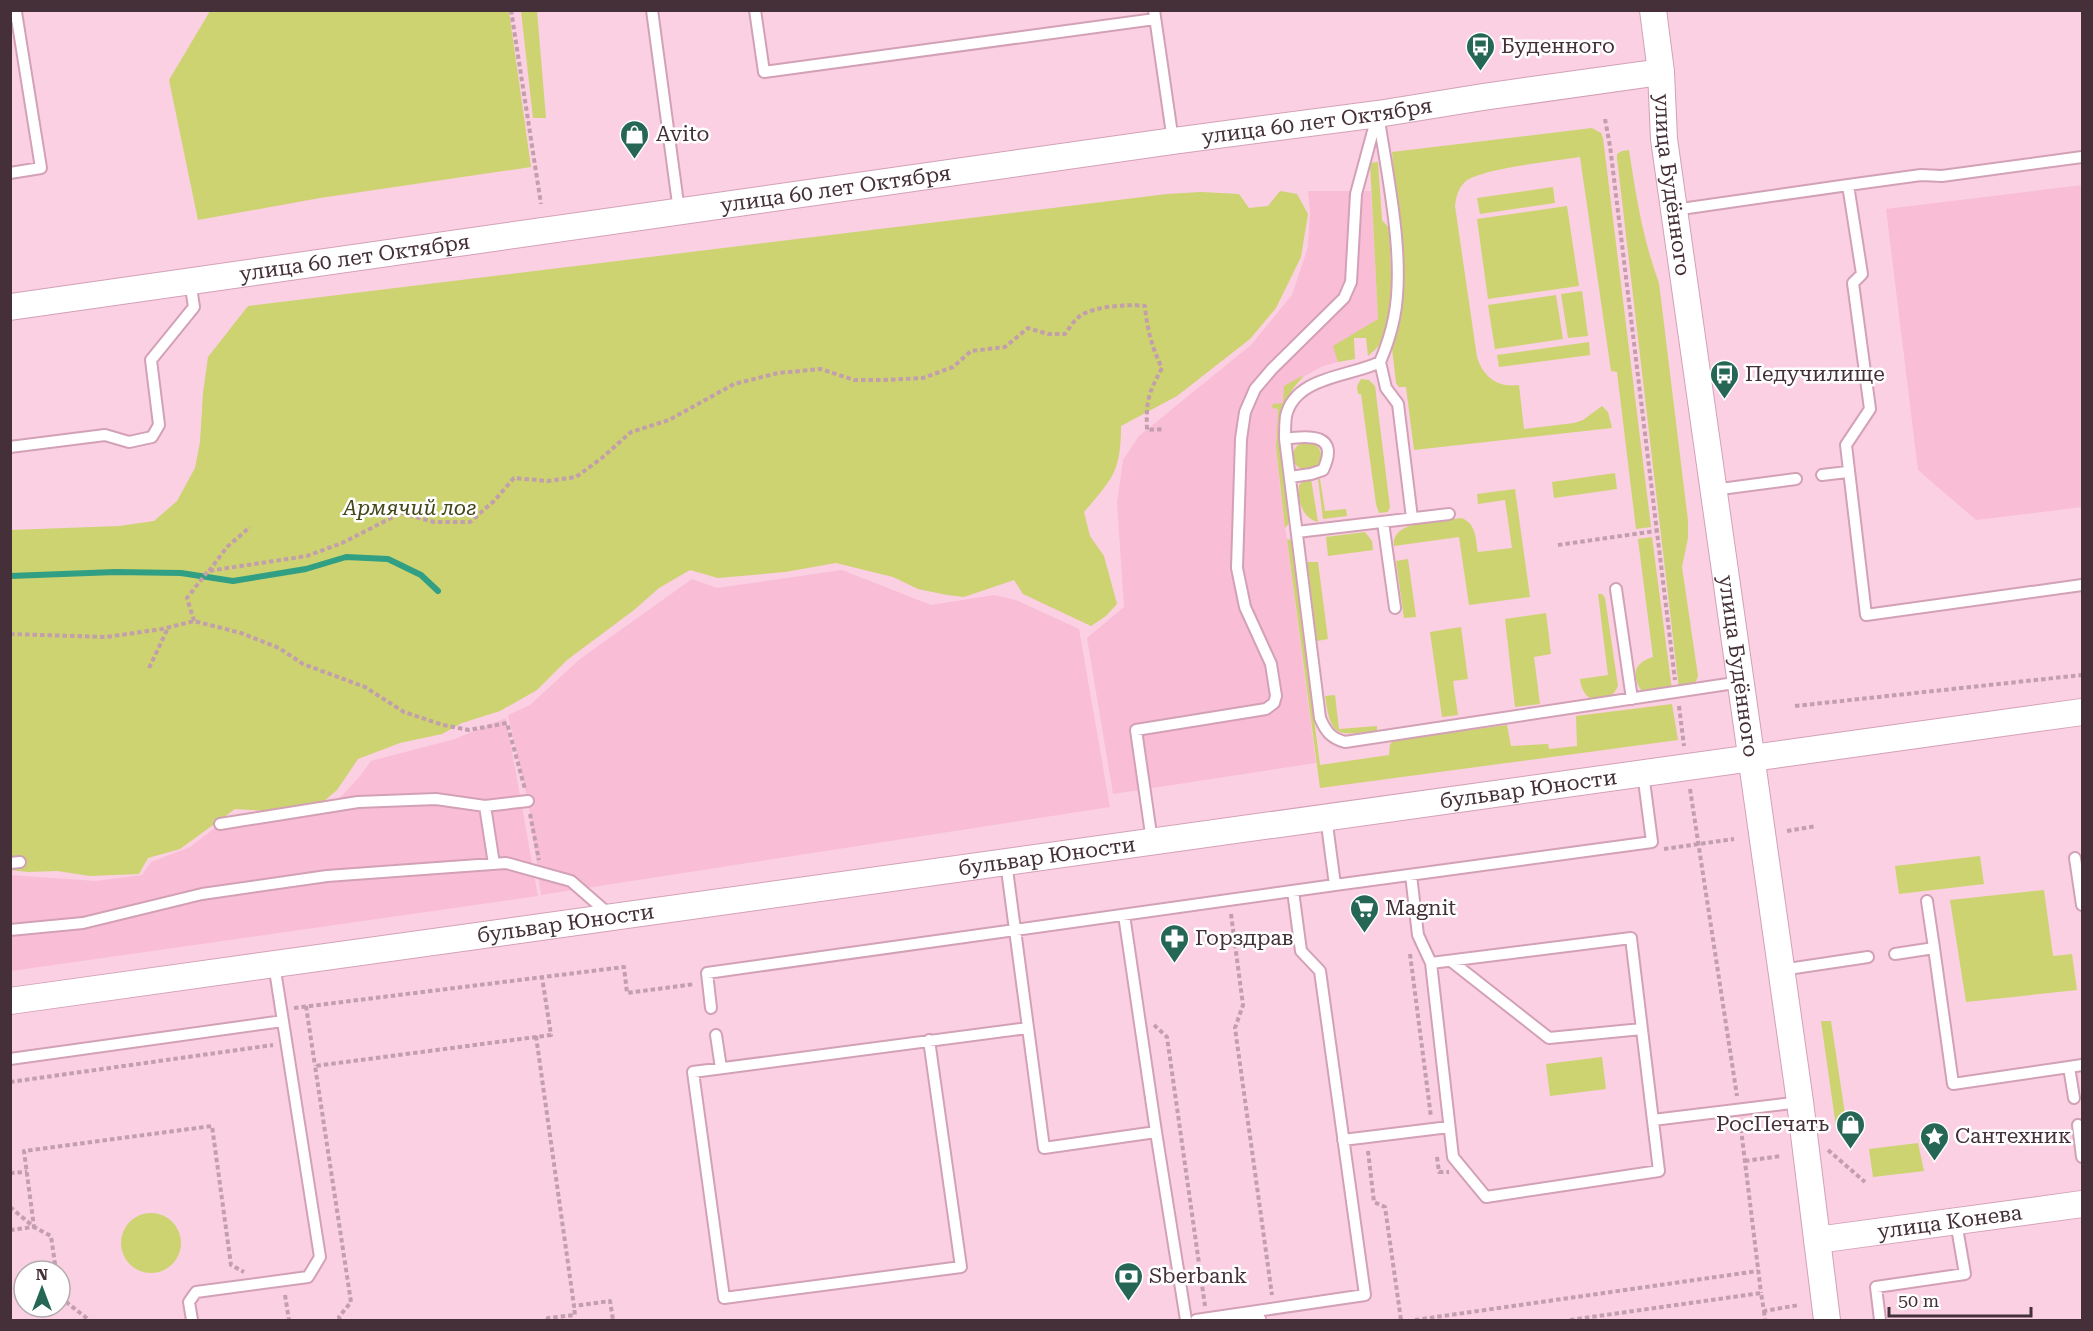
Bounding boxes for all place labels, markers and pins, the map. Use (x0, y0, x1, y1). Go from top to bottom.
bus stop icon: Буденного (1464, 30, 1496, 72)
place label: Буденного (1501, 34, 1615, 58)
shop icon: Avito (619, 118, 651, 160)
place label: Avito (656, 122, 709, 146)
bus stop icon: Педучилище (1708, 358, 1740, 400)
place label: Педучилище (1745, 362, 1885, 386)
supermarket icon: Magnit (1348, 892, 1380, 934)
place label: Magnit (1385, 896, 1456, 920)
pharmacy icon: Горздрав (1158, 922, 1190, 964)
place label: Горздрав (1195, 926, 1294, 950)
shop icon: РосПечать (1834, 1108, 1866, 1150)
place label: РосПечать (1716, 1112, 1829, 1136)
place icon: Сантехник (1918, 1120, 1950, 1162)
place label: Сантехник (1955, 1124, 2071, 1148)
bank icon: Sberbank (1112, 1260, 1144, 1302)
place label: Sberbank (1149, 1264, 1247, 1288)

